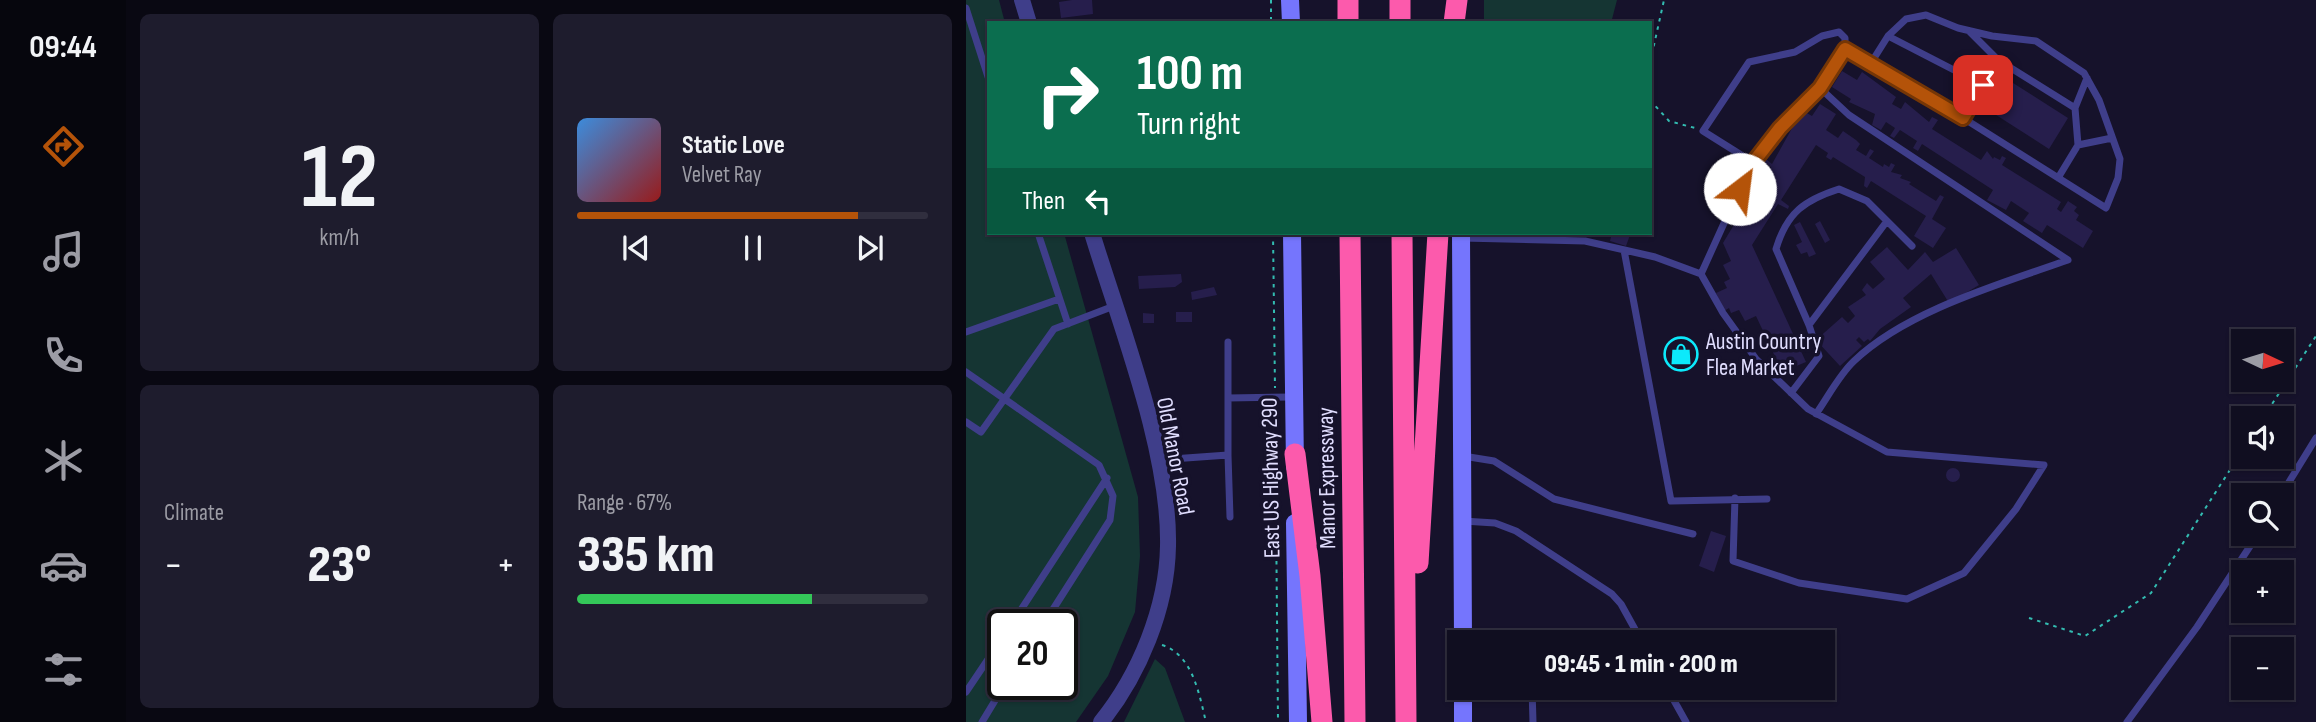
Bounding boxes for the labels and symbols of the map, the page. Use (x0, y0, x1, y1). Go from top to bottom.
pin (1953, 55, 2013, 115)
position arrow (1703, 152, 1777, 226)
place label: Austin Country Flea Market (1705, 328, 1821, 382)
north arrow (2231, 329, 2294, 392)
shop icon: Austin Country Flea Market (1662, 335, 1700, 373)
street label: Old Manor Road (1150, 395, 1200, 517)
street label: East US Highway 290 (1256, 397, 1286, 558)
street label: Manor Expressway (1312, 407, 1342, 549)
speed limit sign: 20 (987, 609, 1078, 700)

